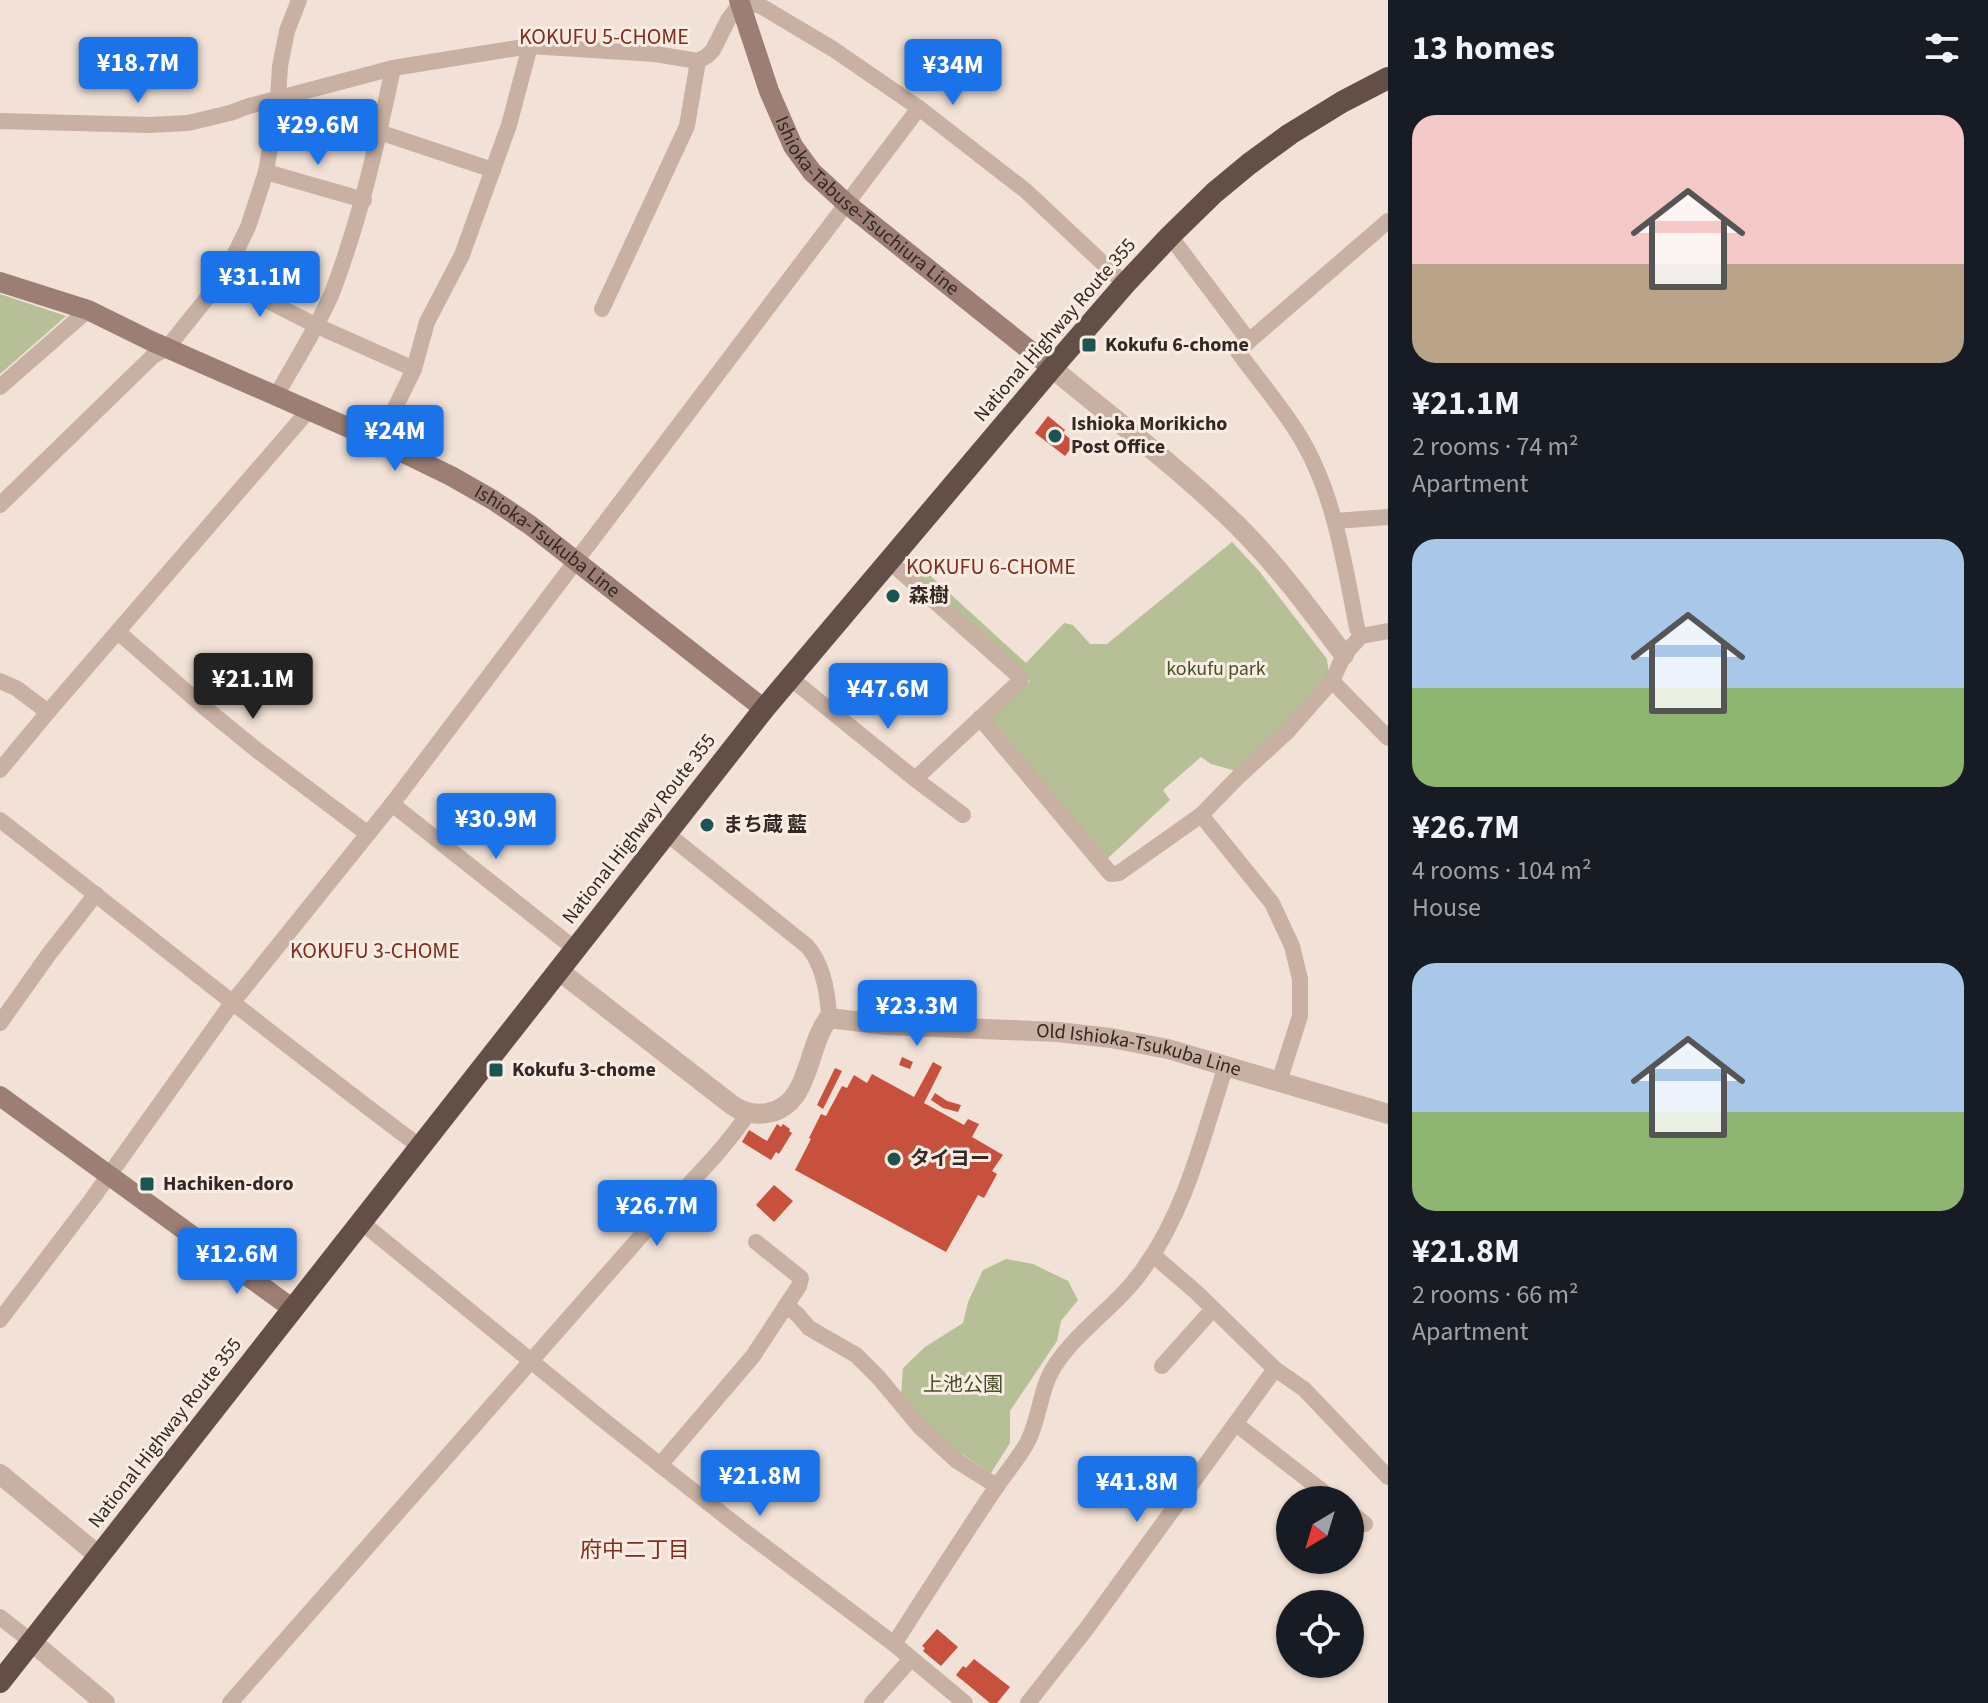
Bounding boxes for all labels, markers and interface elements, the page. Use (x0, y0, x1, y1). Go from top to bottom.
district label: KOKUFU 5-CHOME (519, 21, 689, 53)
text: 13 homes (1412, 24, 1555, 73)
icon: filters (1920, 26, 1964, 70)
pin: ¥18.7M (73, 37, 203, 105)
pin: ¥34M (906, 39, 1000, 107)
text: ¥18.7M (97, 44, 179, 81)
text: ¥34M (923, 46, 984, 83)
pin: ¥29.6M (253, 99, 383, 167)
text: ¥29.6M (277, 106, 359, 143)
street label: Ishioka-Tabuse-Tsuchiura Line (768, 112, 965, 303)
icon: home (1616, 167, 1760, 311)
street label: National Highway Route 355 (967, 232, 1143, 428)
pin: ¥31.1M (195, 251, 325, 319)
text: ¥31.1M (219, 258, 301, 295)
place label: Kokufu 6-chome (1105, 331, 1249, 359)
marker: Kokufu 6-chome (1080, 336, 1098, 354)
text: ¥21.1M (1412, 379, 1520, 428)
pin: ¥24M (348, 405, 442, 473)
place label: Ishioka Morikicho Post Office (1071, 410, 1227, 461)
text: ¥24M (365, 412, 426, 449)
marker: Ishioka Morikicho Post Office (1046, 427, 1064, 445)
text: 2 rooms · 74 m² (1412, 428, 1579, 465)
text: Apartment (1412, 465, 1529, 502)
street label: Ishioka-Tsukuba Line (469, 478, 626, 605)
district label: KOKUFU 6-CHOME (906, 551, 1076, 583)
place label: 森樹 (909, 582, 949, 610)
marker: 森樹 (884, 587, 902, 605)
icon: home (1616, 591, 1760, 735)
pin: ¥21.1M (188, 653, 318, 721)
park label: kokufu park (1166, 655, 1266, 683)
text: ¥21.1M (212, 660, 294, 697)
pin: ¥47.6M (823, 663, 953, 731)
text: ¥47.6M (847, 670, 929, 707)
street label: National Highway Route 355 (556, 728, 722, 930)
pin: ¥30.9M (431, 793, 561, 861)
text: ¥30.9M (455, 800, 537, 837)
text: ¥26.7M (1412, 803, 1520, 852)
place label: まち蔵 藍 (723, 811, 807, 839)
marker: まち蔵 藍 (698, 816, 716, 834)
text: 4 rooms · 104 m² (1412, 852, 1591, 889)
text: House (1412, 889, 1481, 926)
district label: KOKUFU 3-CHOME (290, 935, 460, 967)
pin: ¥23.3M (852, 980, 982, 1048)
text: ¥23.3M (876, 987, 958, 1024)
icon: home (1616, 1015, 1760, 1159)
street label: Old Ishioka-Tsukuba Line (1036, 1017, 1245, 1084)
place label: Kokufu 3-chome (512, 1056, 656, 1084)
marker: Kokufu 3-chome (487, 1061, 505, 1079)
place label: タイヨー (910, 1145, 990, 1173)
marker: タイヨー (885, 1150, 903, 1168)
place label: Hachiken-doro (163, 1170, 294, 1198)
marker: Hachiken-doro (138, 1175, 156, 1193)
pin: ¥26.7M (592, 1180, 722, 1248)
text: ¥26.7M (616, 1187, 698, 1224)
text: ¥21.8M (1412, 1227, 1520, 1276)
pin: ¥12.6M (172, 1228, 302, 1296)
text: ¥12.6M (196, 1235, 278, 1272)
text: 2 rooms · 66 m² (1412, 1276, 1579, 1313)
text: Apartment (1412, 1313, 1529, 1350)
street label: National Highway Route 355 (82, 1332, 248, 1534)
park label: 上池公園 (923, 1371, 1003, 1399)
pin: ¥21.8M (695, 1450, 825, 1518)
pin: ¥41.8M (1072, 1456, 1202, 1524)
text: ¥21.8M (719, 1457, 801, 1494)
text: ¥41.8M (1096, 1463, 1178, 1500)
north arrow (1276, 1486, 1364, 1574)
map controls (1276, 1486, 1364, 1678)
district label: 府中二丁目 (580, 1534, 690, 1566)
button: locate (1276, 1590, 1364, 1678)

